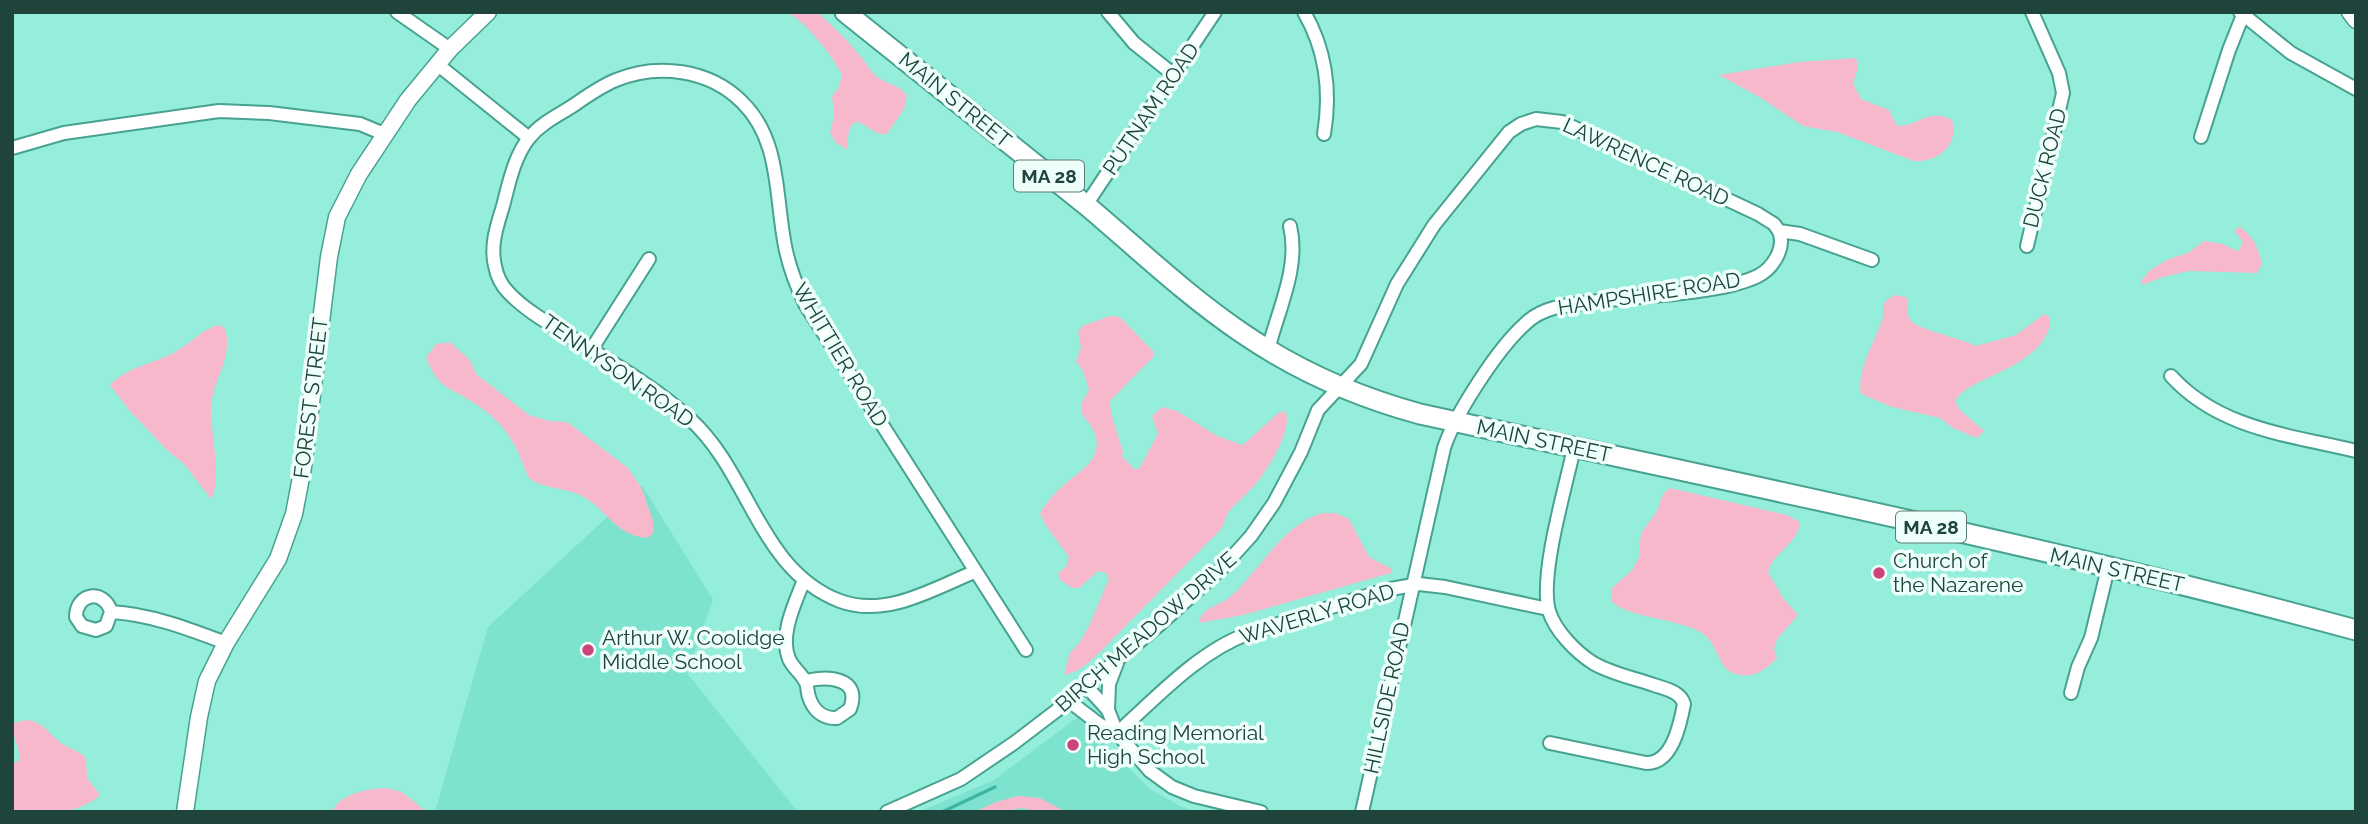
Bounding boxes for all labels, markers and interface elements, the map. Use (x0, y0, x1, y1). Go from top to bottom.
street label: PUTNAM ROAD (1097, 38, 1204, 180)
street label: MAIN STREET (894, 47, 1017, 153)
street label: DUCK ROAD (2018, 106, 2071, 230)
street label: LAWRENCE ROAD (1559, 112, 1733, 211)
road number: MA 28 (1014, 160, 1084, 192)
street label: HAMPSHIRE ROAD (1556, 267, 1742, 320)
street label: WHITTIER ROAD (788, 278, 893, 431)
street label: TENNYSON ROAD (538, 309, 699, 432)
street label: FOREST STREET (288, 316, 333, 480)
street label: MAIN STREET (1474, 414, 1614, 467)
road number: MA 28 (1896, 512, 1966, 542)
street label: MAIN STREET (2048, 542, 2187, 597)
street label: BIRCH MEADOW DRIVE (1050, 546, 1241, 717)
place label: Church of the Nazarene (1893, 548, 2023, 597)
marker: Church of the Nazarene (1871, 565, 1887, 581)
street label: WAVERLY ROAD (1236, 578, 1397, 649)
street label: HILLSIDE ROAD (1358, 620, 1415, 776)
place label: Arthur W. Coolidge Middle School (602, 625, 785, 674)
marker: Arthur W. Coolidge Middle School (580, 642, 596, 658)
place label: Reading Memorial High School (1087, 720, 1264, 769)
marker: Reading Memorial High School (1065, 737, 1081, 753)

